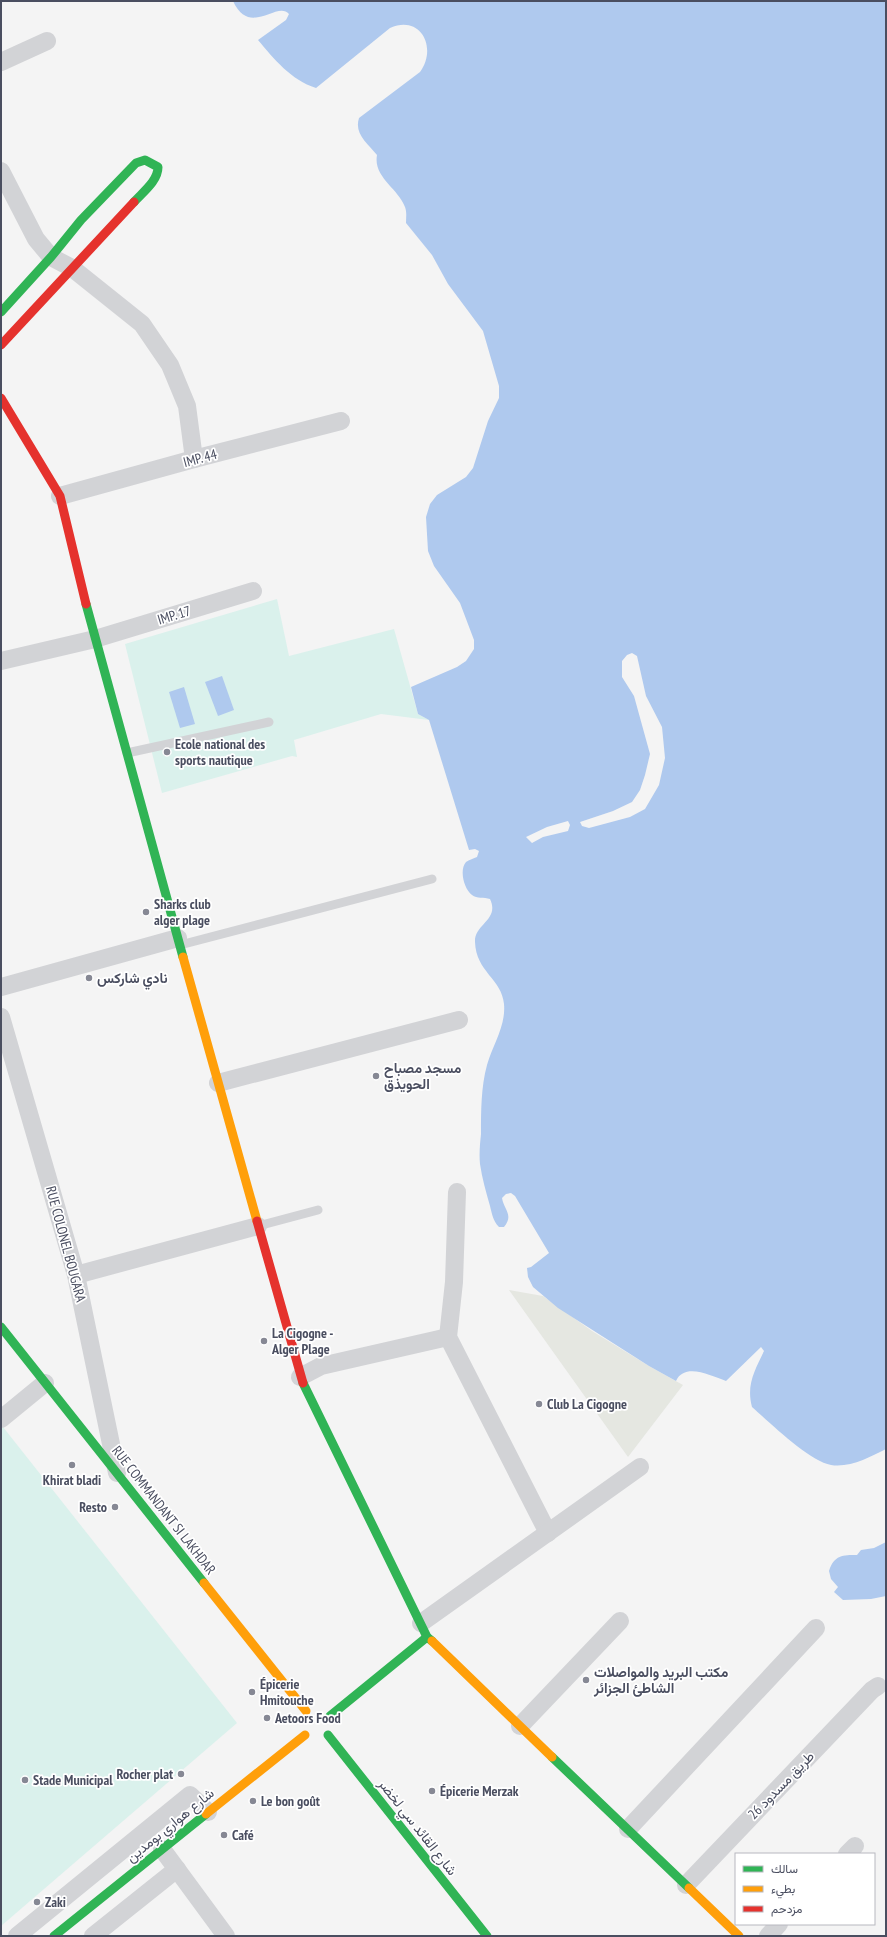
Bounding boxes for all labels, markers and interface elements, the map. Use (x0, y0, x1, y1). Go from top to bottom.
street label: IMP. 44 (181, 445, 219, 471)
street label: IMP. 17 (155, 601, 193, 629)
place label: Ecole national des sports nautique (175, 735, 265, 769)
marker: Ecole national des sports nautique (162, 747, 172, 757)
place label: Sharks club alger plage (154, 895, 211, 929)
marker: Sharks club alger plage (141, 907, 151, 917)
place label: نادي شاركس (97, 969, 168, 990)
marker: نادي شاركس (84, 973, 94, 983)
place label: مسجد مصباح الحويذق (384, 1059, 462, 1093)
marker: مسجد مصباح الحويذق (371, 1071, 381, 1081)
street label: RUE COLONEL BOUGARA (42, 1184, 90, 1304)
place label: La Cigogne - Alger Plage (271, 1324, 333, 1358)
marker: La Cigogne - Alger Plage (259, 1336, 269, 1346)
place label: Club La Cigogne (547, 1395, 627, 1413)
marker: Club La Cigogne (534, 1399, 544, 1409)
street label: RUE COMMANDANT SI LAKHDAR (108, 1442, 220, 1578)
marker: Khirat bladi (67, 1460, 77, 1470)
place label: Khirat bladi (43, 1471, 101, 1489)
place label: Resto (79, 1498, 107, 1516)
marker: Resto (110, 1502, 120, 1512)
place label: مكتب البريد والمواصلات الشاطئ الجزائر (593, 1663, 729, 1697)
place label: Épicerie Hmitouche (260, 1675, 314, 1709)
marker: مكتب البريد والمواصلات الشاطئ الجزائر (581, 1675, 591, 1685)
marker: Épicerie Hmitouche (247, 1687, 257, 1697)
place label: Aetoors Food (274, 1709, 341, 1727)
marker: Aetoors Food (262, 1713, 272, 1723)
street label: طريق مسدود 26 (744, 1747, 818, 1823)
place label: Rocher plat (117, 1765, 173, 1783)
marker: Rocher plat (176, 1769, 186, 1779)
place label: Stade Municipal (33, 1771, 113, 1789)
street label: شارع القائد سي لخضر (372, 1774, 461, 1881)
marker: Stade Municipal (20, 1775, 30, 1785)
place label: Épicerie Merzak (440, 1782, 519, 1800)
street label: شارع هواري بومدين (122, 1784, 220, 1868)
marker: Épicerie Merzak (427, 1786, 437, 1796)
place label: Le bon goût (261, 1792, 320, 1810)
marker: Le bon goût (248, 1796, 258, 1806)
place label: Café (232, 1826, 254, 1844)
marker: Café (219, 1830, 229, 1840)
legend (735, 1853, 875, 1925)
text: سالك (771, 1861, 798, 1876)
text: بطيء (771, 1881, 795, 1899)
place label: Zaki (45, 1893, 66, 1911)
marker: Zaki (32, 1897, 42, 1907)
text: مزدحم (771, 1901, 802, 1917)

